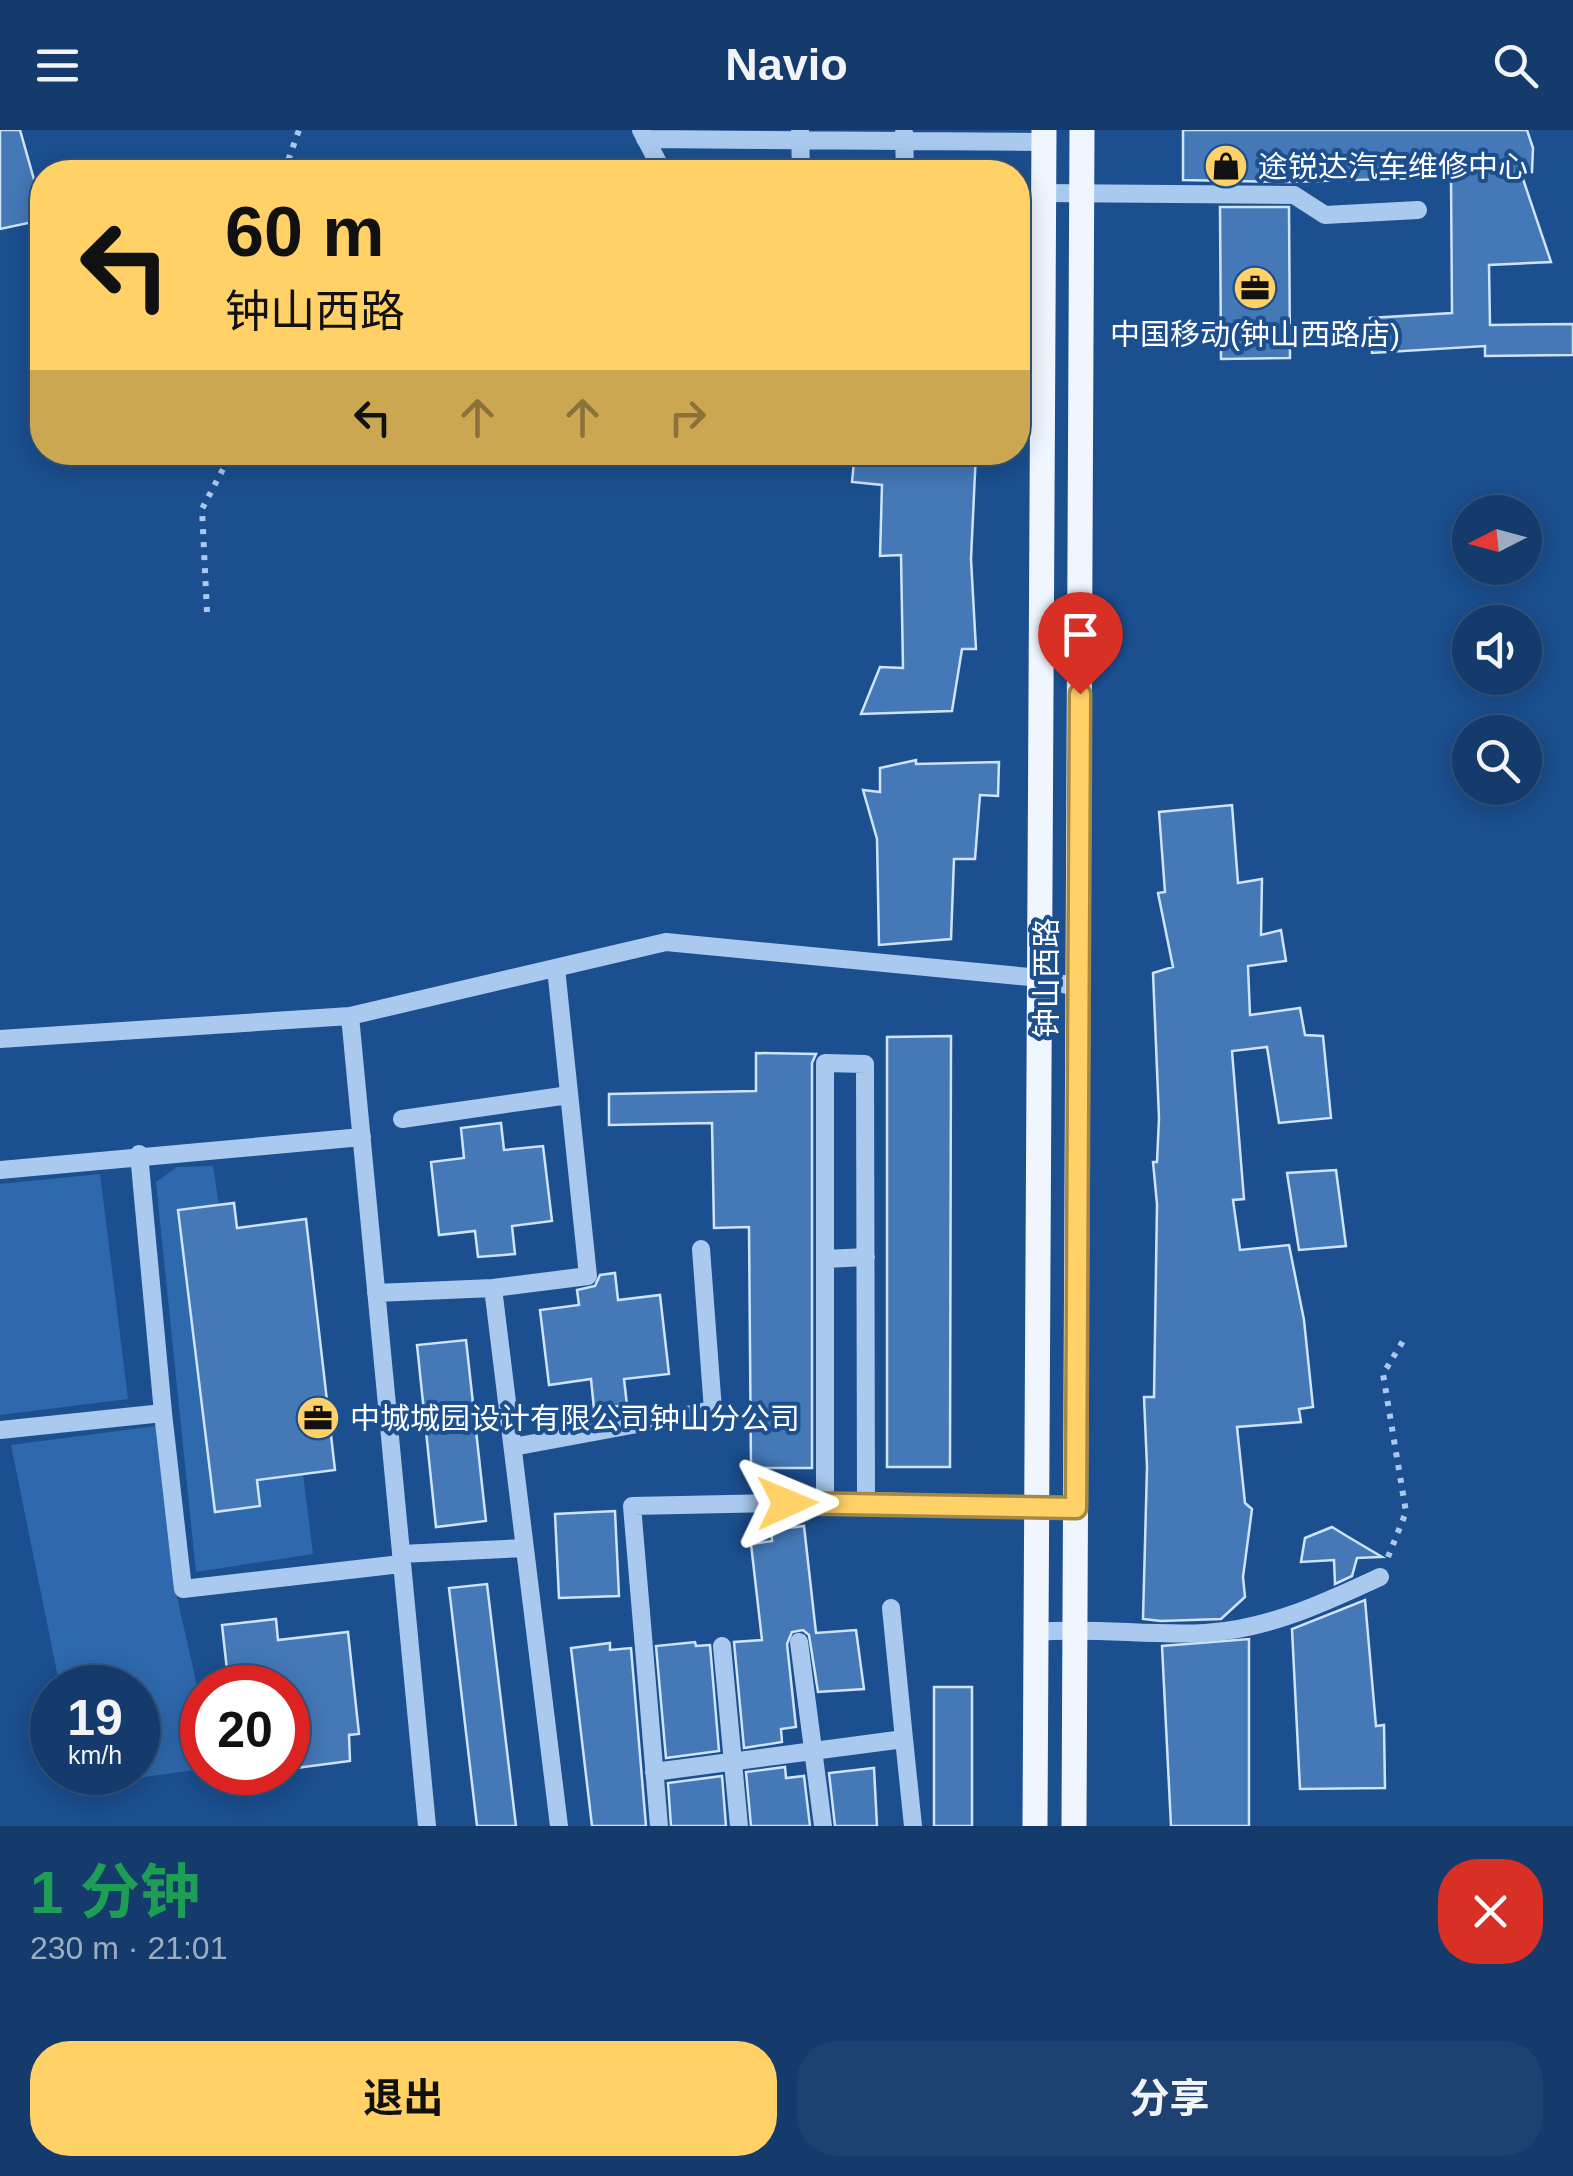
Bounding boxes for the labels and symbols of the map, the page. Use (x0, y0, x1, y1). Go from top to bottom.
shop icon: 途锐达汽车维修中心 (1203, 143, 1249, 189)
place label: 途锐达汽车维修中心 (1258, 150, 1528, 183)
office icon: 中国移动(钟山西路店) (1232, 265, 1278, 311)
place label: 中国移动(钟山西路店) (1110, 318, 1400, 351)
north arrow (1452, 495, 1542, 585)
pin (1038, 592, 1123, 695)
street label: 钟山西路 (1030, 918, 1063, 1038)
office icon: 中城城园设计有限公司钟山分公司 (295, 1395, 341, 1441)
place label: 中城城园设计有限公司钟山分公司 (350, 1402, 800, 1435)
position arrow (735, 1451, 839, 1555)
speed limit sign: 20 (180, 1665, 310, 1795)

